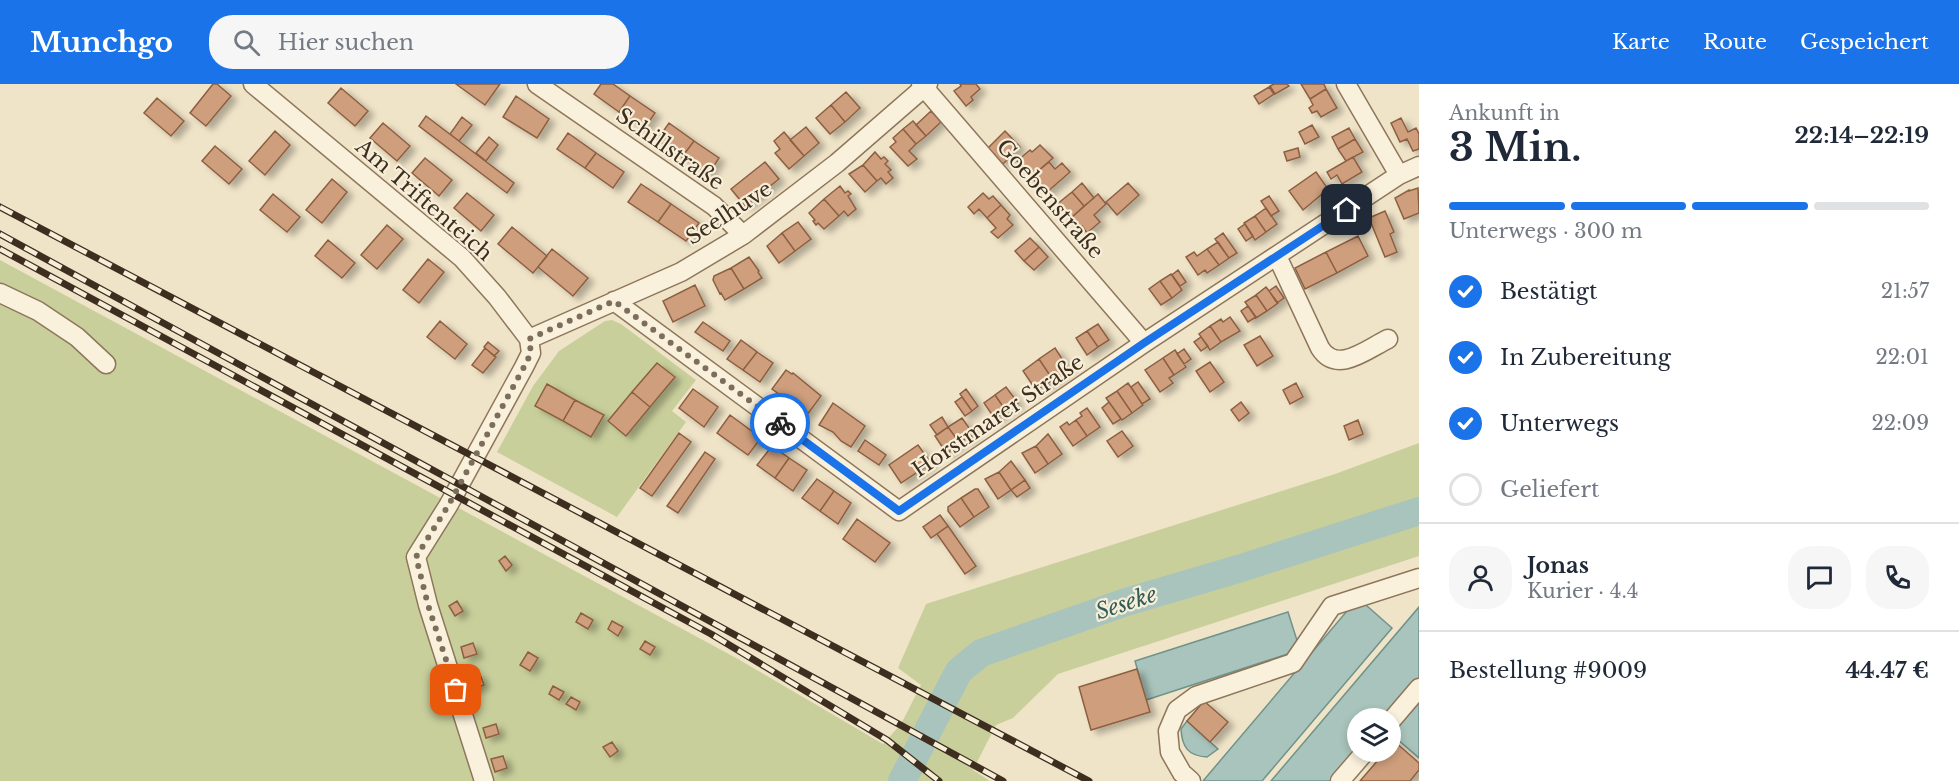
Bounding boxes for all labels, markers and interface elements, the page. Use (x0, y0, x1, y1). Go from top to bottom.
search box (209, 15, 629, 69)
text: Munchgo (30, 25, 173, 60)
icon: search (230, 26, 263, 59)
text: Hier suchen (278, 29, 414, 56)
text: Karte (1612, 29, 1670, 55)
text: Route (1703, 29, 1767, 55)
text: Gespeichert (1800, 29, 1929, 55)
text: Ankunft in (1449, 101, 1560, 125)
street label: Schillstraße (611, 102, 729, 196)
text: 22:14–22:19 (1795, 122, 1929, 149)
text: 3 Min. (1449, 123, 1581, 172)
street label: Am Triftenteich (350, 133, 498, 266)
street label: Goebenstraße (991, 134, 1109, 264)
street label: Seelhuve (681, 176, 777, 250)
pin (1321, 184, 1372, 235)
icon: home (1330, 193, 1363, 226)
text: Unterwegs · 300 m (1449, 219, 1642, 243)
icon: check (1449, 275, 1482, 308)
text: Bestätigt (1500, 278, 1597, 305)
text: 21:57 (1881, 279, 1929, 303)
icon: check (1449, 341, 1482, 374)
text: In Zubereitung (1500, 344, 1671, 371)
text: 22:01 (1875, 345, 1929, 369)
street label: Horstmarer Straße (907, 349, 1089, 483)
courier (750, 393, 810, 453)
icon: bike (764, 407, 797, 440)
icon: check (1449, 407, 1482, 440)
text: Unterwegs (1500, 410, 1619, 437)
text: 22:09 (1872, 411, 1929, 435)
text: Geliefert (1500, 476, 1599, 503)
button: person (1449, 546, 1512, 609)
button: chat (1788, 546, 1851, 609)
button: phone (1866, 546, 1929, 609)
text: Jonas (1527, 552, 1589, 579)
text: Kurier · 4.4 (1527, 579, 1638, 603)
water label: Seseke (1092, 580, 1160, 626)
text: Bestellung #9009 (1449, 657, 1647, 684)
text: 44.47 € (1845, 657, 1929, 684)
pin (430, 664, 481, 715)
icon: bag (439, 673, 472, 706)
map controls (1347, 708, 1401, 762)
button: layers (1347, 708, 1401, 762)

